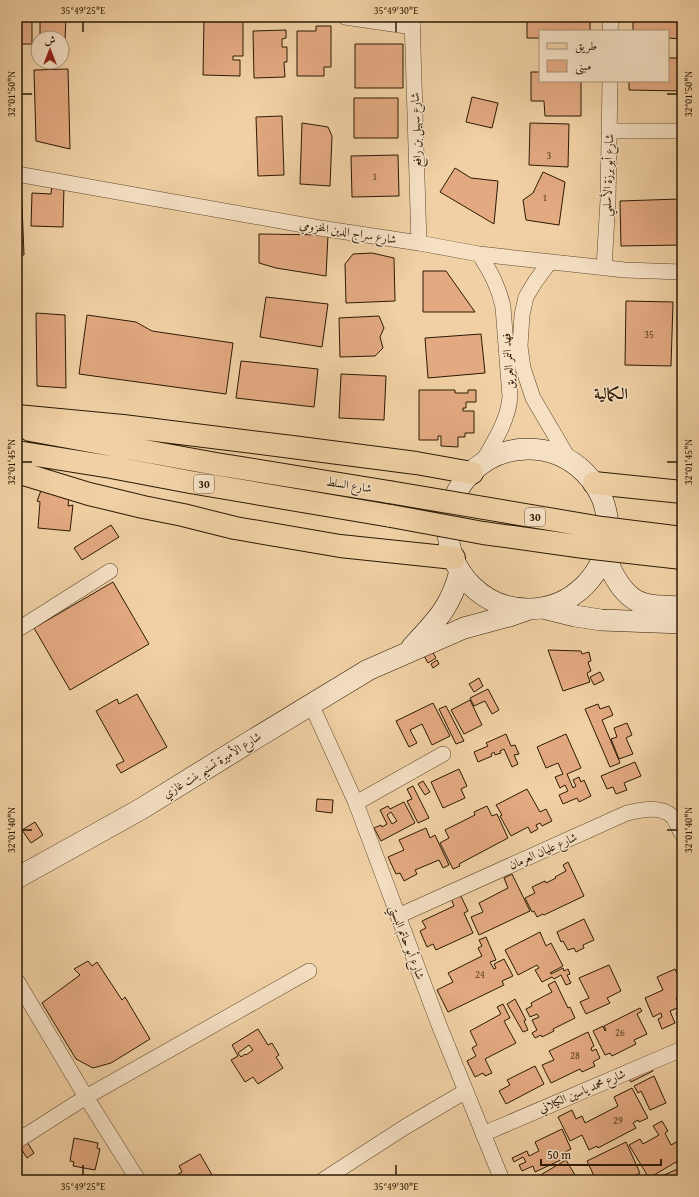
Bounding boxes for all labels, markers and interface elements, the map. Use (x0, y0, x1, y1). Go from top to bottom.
text: 35°49'25"E (61, 3, 105, 18)
text: 35°49'30"E (374, 3, 418, 18)
north arrow (30, 30, 70, 70)
legend (539, 30, 669, 82)
text: ش (45, 32, 56, 48)
text: طريق (575, 37, 597, 54)
text: مبنى (575, 57, 591, 75)
text: 32°01'50"N (4, 71, 19, 117)
text: 32°01'50"N (681, 71, 696, 117)
street label: شارع سهيل بن رافع (406, 92, 428, 168)
street label: شارع أبو برزة الأسلمي (598, 133, 621, 217)
house number: 3 (547, 148, 552, 163)
house number: 1 (373, 169, 378, 184)
house number: 1 (543, 190, 548, 205)
street label: شارع سراج الدين المخزومي (298, 215, 398, 251)
house number: 35 (644, 327, 654, 342)
street label: فهد النمر العريق (497, 332, 518, 390)
district label: الكمالية (594, 381, 628, 405)
text: 32°01'45"N (4, 439, 19, 485)
text: 32°01'45"N (681, 439, 696, 485)
street label: شارع السلط (324, 472, 373, 500)
road number: 30 (194, 475, 214, 493)
road number: 30 (525, 508, 545, 526)
street label: شارع الأميرة تسنيم بنت غازي (159, 727, 267, 805)
text: 32°01'40"N (4, 807, 19, 853)
text: 32°01'40"N (681, 807, 696, 853)
street label: شارع عليان العرمان (506, 828, 581, 876)
street label: شارع أبو حاتم البستي (382, 902, 430, 983)
house number: 24 (475, 967, 485, 982)
house number: 26 (615, 1025, 625, 1040)
house number: 28 (570, 1048, 580, 1063)
street label: شارع محمد ياسين الكيلاني (536, 1064, 629, 1119)
house number: 29 (613, 1113, 623, 1128)
scale bar (541, 1141, 661, 1167)
text: 50 m (547, 1146, 571, 1163)
text: 35°49'25"E (61, 1179, 105, 1194)
text: 35°49'30"E (374, 1179, 418, 1194)

